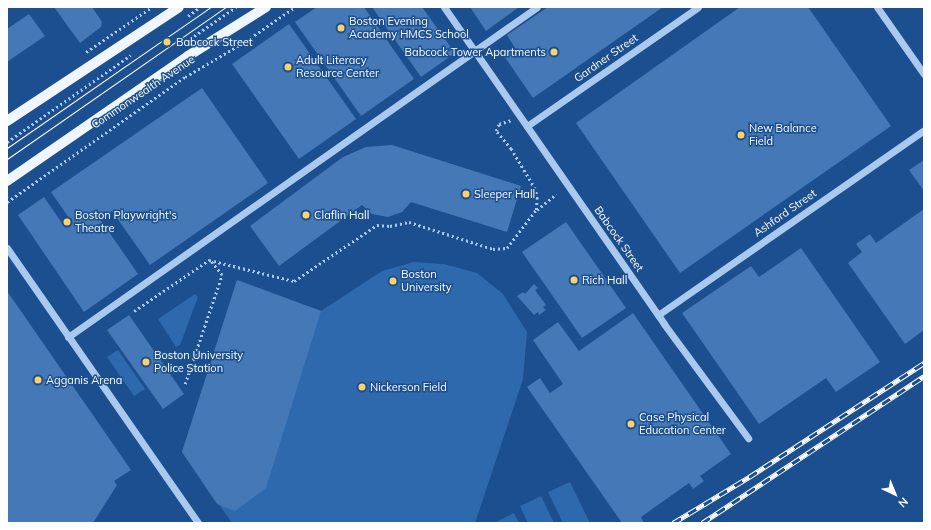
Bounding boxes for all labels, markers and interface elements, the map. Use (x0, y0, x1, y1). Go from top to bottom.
place label: Boston Evening Academy HMCS School (349, 15, 469, 41)
marker: Boston Evening Academy HMCS School (336, 23, 346, 33)
street label: Gardner Street (572, 31, 640, 85)
place label: Babcock Street (176, 35, 253, 49)
marker: Babcock Street (161, 36, 173, 48)
place label: Babcock Tower Apartments (405, 45, 546, 59)
marker: Babcock Tower Apartments (549, 47, 559, 57)
street label: Commonwealth Avenue (89, 53, 197, 131)
place label: Adult Literacy Resource Center (296, 54, 379, 80)
marker: Adult Literacy Resource Center (283, 62, 293, 72)
place label: New Balance Field (749, 122, 817, 148)
marker: New Balance Field (736, 130, 746, 140)
street label: Ashford Street (751, 186, 819, 240)
place label: Sleeper Hall (474, 187, 535, 201)
marker: Sleeper Hall (461, 189, 471, 199)
street label: Babcock Street (592, 204, 646, 274)
place label: Claflin Hall (314, 208, 369, 222)
place label: Boston Playwright's Theatre (75, 209, 177, 235)
marker: Claflin Hall (301, 210, 311, 220)
marker: Boston Playwright's Theatre (62, 217, 72, 227)
place label: Boston University (401, 268, 452, 294)
place label: Rich Hall (582, 273, 627, 287)
marker: Rich Hall (569, 275, 579, 285)
marker: Boston University (388, 276, 398, 286)
place label: Boston University Police Station (154, 349, 243, 375)
marker: Boston University Police Station (141, 357, 151, 367)
place label: Agganis Arena (46, 373, 122, 387)
marker: Agganis Arena (33, 375, 43, 385)
place label: Nickerson Field (370, 380, 447, 394)
marker: Nickerson Field (357, 382, 367, 392)
place label: Case Physical Education Center (639, 411, 726, 437)
marker: Case Physical Education Center (626, 419, 636, 429)
north arrow (875, 474, 915, 514)
text: N (895, 495, 911, 511)

